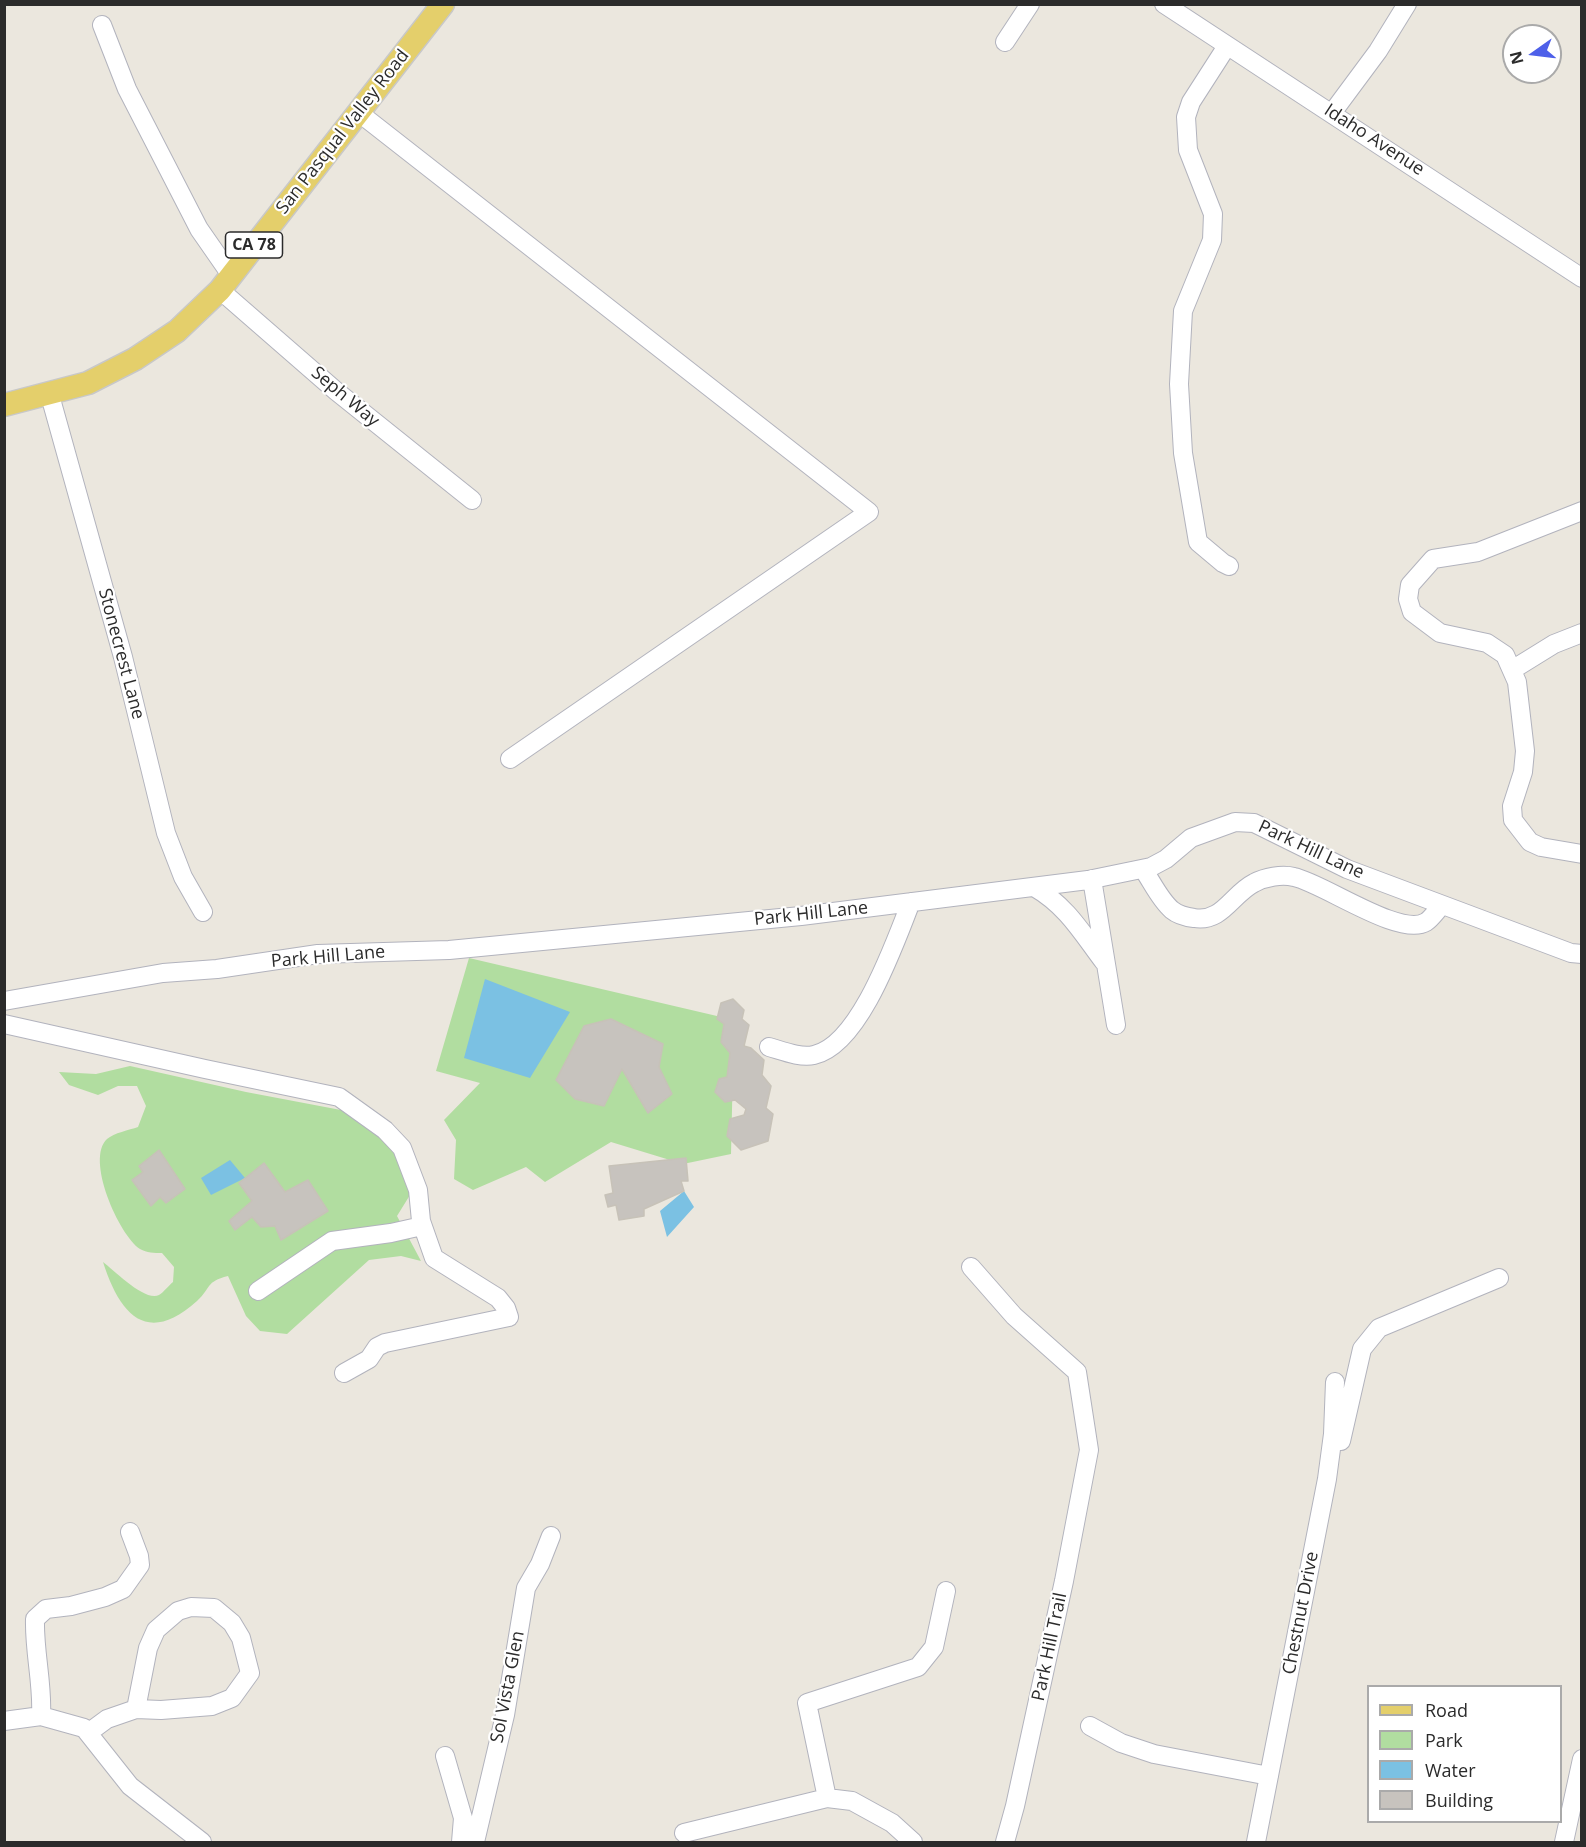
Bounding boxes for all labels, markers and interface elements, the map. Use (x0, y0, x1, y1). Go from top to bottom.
north arrow (1502, 24, 1562, 84)
street label: San Pasqual Valley Road (272, 45, 414, 219)
text: N (1504, 49, 1529, 67)
street label: Idaho Avenue (1320, 100, 1428, 180)
road number: CA 78 (226, 232, 282, 258)
street label: Seph Way (307, 362, 383, 432)
street label: Stonecrest Lane (93, 586, 149, 722)
street label: Park Hill Lane (1255, 816, 1367, 884)
street label: Park Hill Lane (753, 897, 869, 931)
street label: Park Hill Lane (270, 941, 386, 973)
street label: Chestnut Drive (1279, 1550, 1323, 1676)
street label: Park Hill Trail (1028, 1591, 1072, 1703)
street label: Sol Vista Glen (487, 1629, 529, 1745)
legend (1367, 1685, 1562, 1823)
text: Road (1425, 1698, 1468, 1722)
text: Park (1425, 1728, 1463, 1752)
text: Water (1425, 1758, 1476, 1782)
text: Building (1425, 1788, 1493, 1812)

